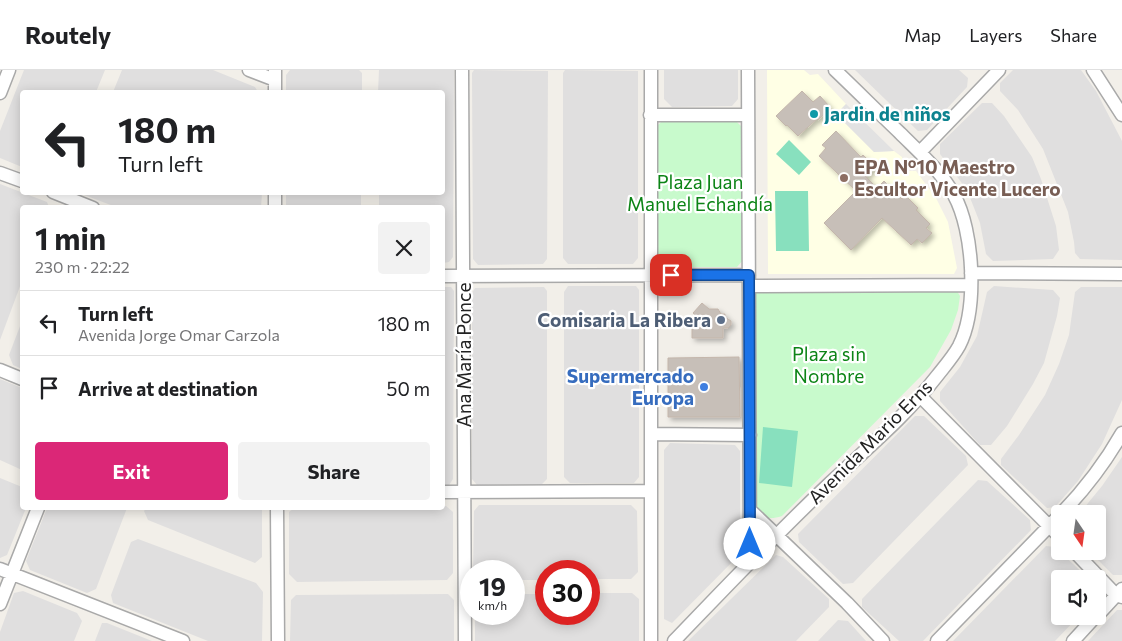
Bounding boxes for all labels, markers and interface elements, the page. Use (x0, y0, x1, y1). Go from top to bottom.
text: Routely (25, 20, 111, 49)
text: Map (904, 24, 941, 46)
text: Layers (969, 24, 1022, 46)
text: Share (1050, 24, 1097, 46)
place label: Jardin de niños (824, 102, 951, 125)
text: 180 m (118, 107, 216, 150)
marker: Jardin de niños (808, 108, 820, 120)
icon: left (35, 110, 100, 175)
text: Turn left (118, 150, 203, 177)
place label: EPA Nº10 Maestro Escultor Vicente Lucero (854, 155, 1061, 200)
park label: Plaza Juan Manuel Echandía (627, 170, 773, 215)
marker: EPA Nº10 Maestro Escultor Vicente Lucero (838, 172, 850, 184)
text: 1 min (35, 219, 106, 256)
button: close (378, 222, 430, 274)
pin (650, 254, 692, 296)
text: 230 m · 22:22 (35, 257, 130, 276)
icon: arrive (657, 261, 685, 289)
street label: Ana María Ponce (452, 283, 475, 427)
text: Turn left (78, 302, 153, 325)
place label: Comisaria La Ribera (537, 308, 711, 331)
icon: left (35, 309, 63, 337)
text: 180 m (378, 312, 430, 335)
marker: Comisaria La Ribera (715, 314, 727, 326)
text: Avenida Jorge Omar Carzola (78, 325, 280, 344)
park label: Plaza sin Nombre (792, 342, 866, 387)
place label: Supermercado Europa (567, 364, 694, 409)
icon: arrive (35, 374, 63, 402)
street label: Avenida Mario Erns (803, 375, 936, 508)
text: Arrive at destination (78, 377, 258, 400)
text: 50 m (386, 377, 430, 400)
marker: Supermercado Europa (698, 381, 710, 393)
button: Exit (35, 442, 228, 500)
button: Share (238, 442, 430, 500)
north arrow (1051, 505, 1106, 560)
map controls (1051, 505, 1106, 625)
position arrow (723, 517, 775, 569)
speed limit sign: 30 (535, 560, 600, 625)
button: sound (1051, 570, 1106, 625)
text: 19 (479, 571, 506, 601)
text: km/h (478, 598, 507, 612)

